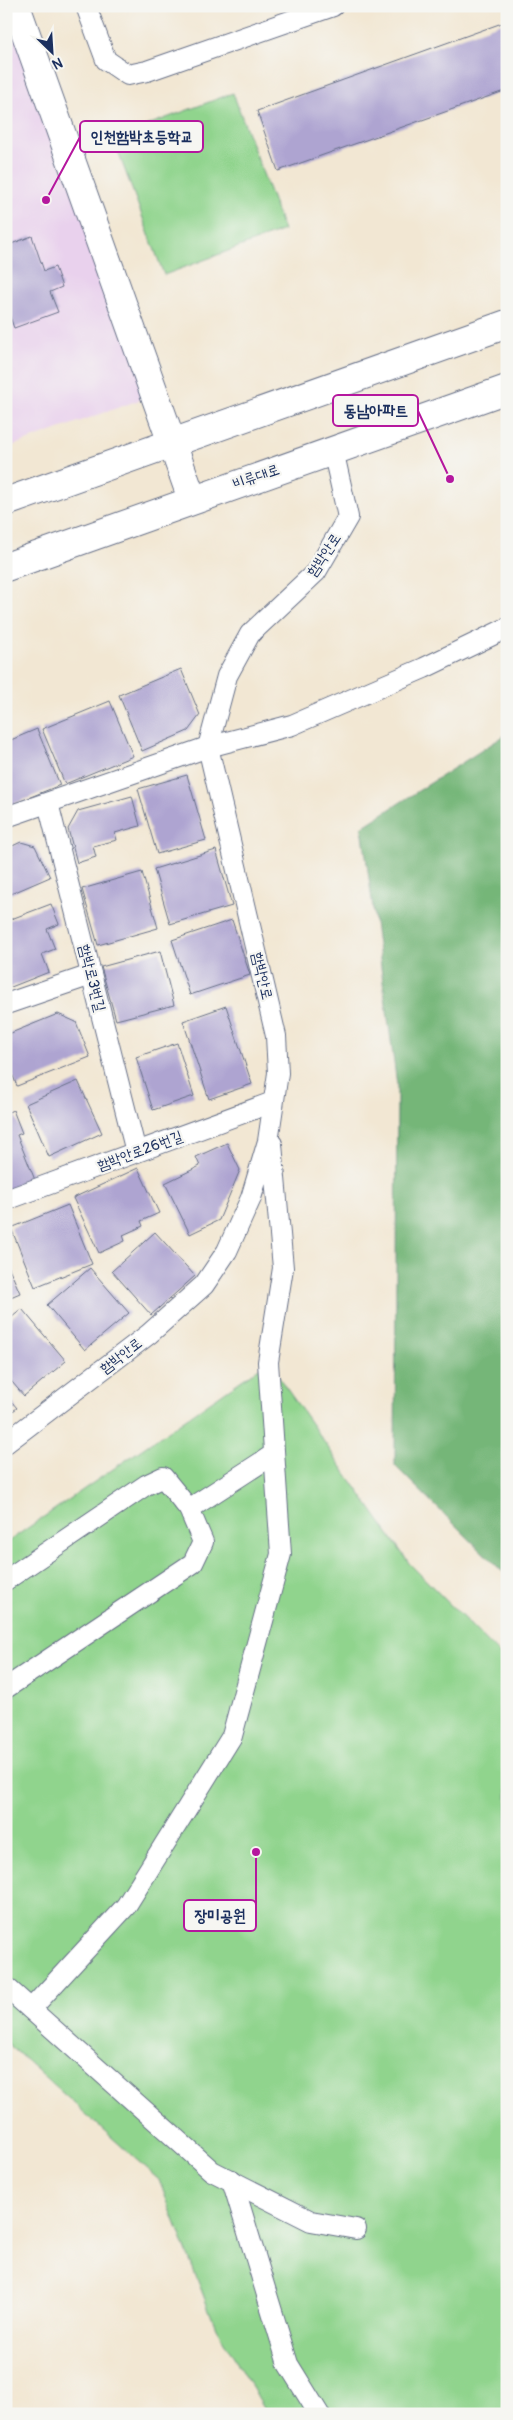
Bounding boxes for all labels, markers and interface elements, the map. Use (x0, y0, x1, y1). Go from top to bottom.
north arrow (28, 28, 78, 78)
text: N (49, 54, 65, 73)
callout: 인천함박초등학교 (80, 121, 203, 152)
text: 인천함박초등학교 (91, 127, 194, 147)
callout: 동남아파트 (333, 395, 418, 426)
text: 동남아파트 (344, 401, 408, 421)
street label: 비류대로 (230, 460, 282, 494)
street label: 함박안로 (303, 530, 345, 580)
street label: 함박로3번길 (74, 942, 110, 1014)
street label: 함박안로 (247, 950, 277, 1002)
street label: 함박안로26번길 (95, 1127, 185, 1175)
street label: 함박안로 (96, 1334, 146, 1378)
callout: 장미공원 (184, 1900, 256, 1931)
text: 장미공원 (194, 1906, 246, 1926)

